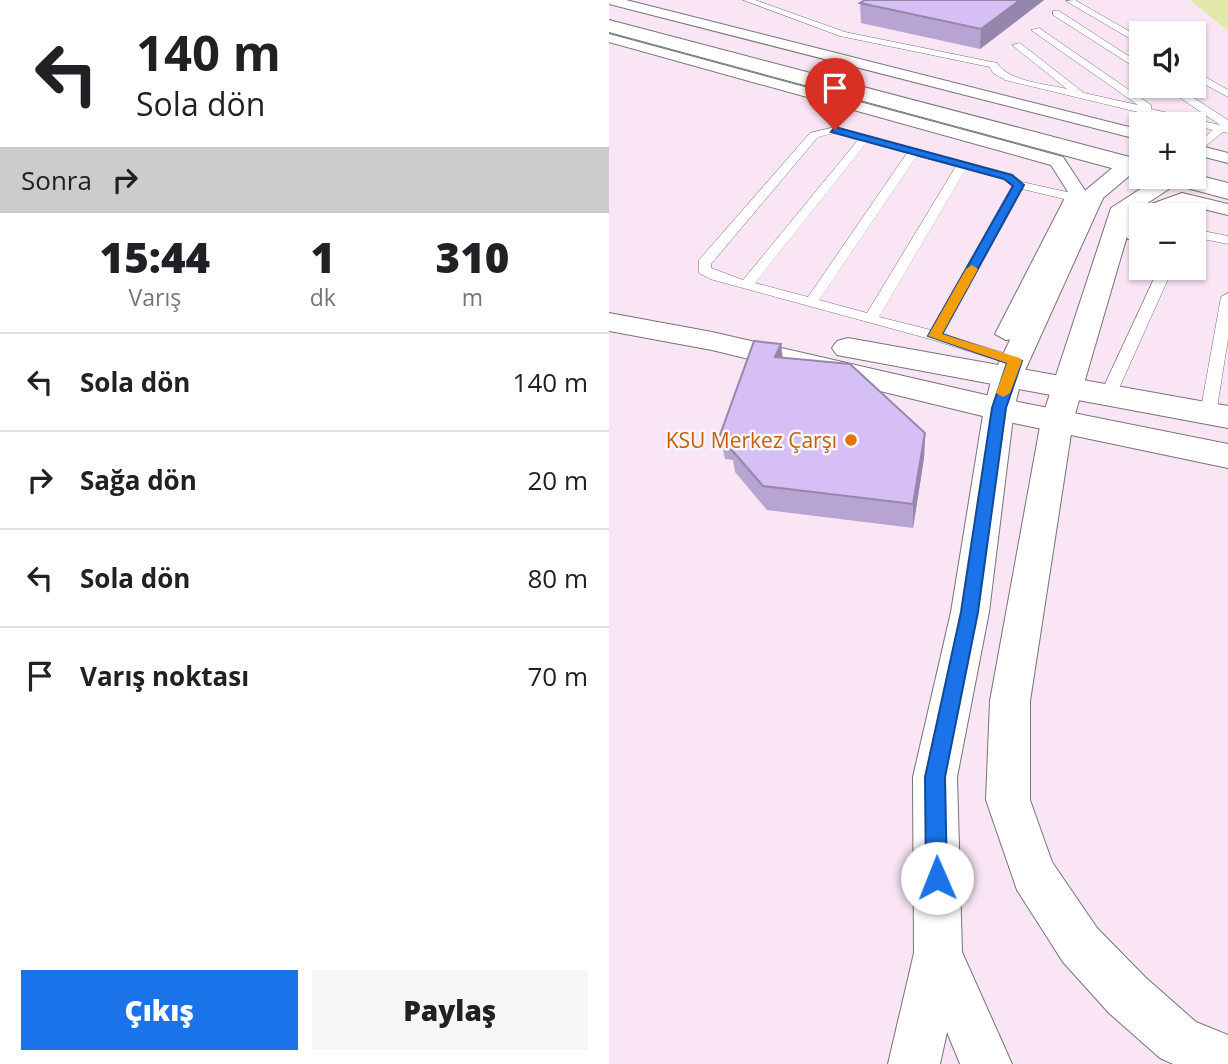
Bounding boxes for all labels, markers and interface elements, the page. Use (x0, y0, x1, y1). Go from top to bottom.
text: 140 m (136, 19, 281, 85)
map controls (1129, 21, 1206, 280)
button: sound (1129, 21, 1206, 98)
icon: left (21, 28, 112, 119)
pin (805, 58, 865, 130)
icon: arrive (816, 69, 854, 107)
text: Sola dön (136, 82, 265, 125)
button: + (1129, 112, 1206, 189)
icon: right (106, 161, 144, 199)
text: Sonra (21, 162, 92, 198)
button: − (1129, 203, 1206, 280)
text: 15:44 (100, 228, 210, 285)
text: 1 (311, 228, 335, 285)
text: 310 (436, 228, 509, 285)
text: Varış (129, 281, 181, 313)
text: dk (310, 281, 336, 313)
text: m (462, 281, 483, 313)
icon: left (21, 363, 59, 401)
text: Sola dön (80, 364, 190, 400)
text: 140 m (513, 364, 588, 400)
place label: KSU Merkez Çarşı (666, 426, 837, 454)
marker: KSU Merkez Çarşı (843, 432, 859, 448)
icon: right (21, 461, 59, 499)
text: Sağa dön (80, 462, 197, 498)
text: 20 m (527, 462, 588, 498)
icon: left (21, 559, 59, 597)
text: Sola dön (80, 560, 190, 596)
text: 80 m (527, 560, 588, 596)
icon: arrive (21, 657, 59, 695)
text: Varış noktası (80, 658, 249, 694)
text: 70 m (527, 658, 588, 694)
position arrow (900, 841, 974, 915)
button: Çıkış (21, 970, 298, 1050)
button: Paylaş (312, 970, 588, 1050)

